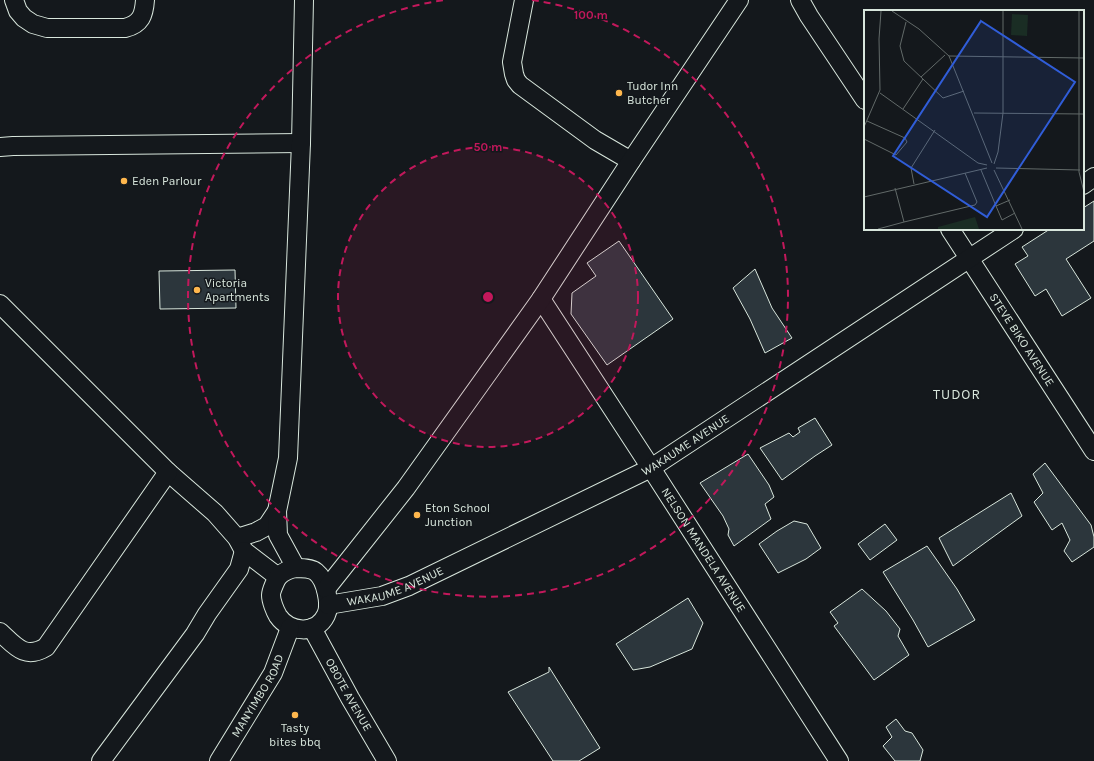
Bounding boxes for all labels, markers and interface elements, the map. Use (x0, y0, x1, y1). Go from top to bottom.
text: 100 m (574, 8, 608, 22)
inset map (864, 10, 1084, 230)
place label: Tudor Inn Butcher (627, 79, 678, 107)
marker: Tudor Inn Butcher (614, 88, 624, 98)
text: 50 m (474, 140, 503, 154)
place label: Eden Parlour (132, 174, 202, 188)
marker: Eden Parlour (119, 176, 129, 186)
place label: Victoria Apartments (205, 276, 270, 304)
marker: Victoria Apartments (192, 285, 202, 295)
centre of rings (481, 290, 495, 304)
street label: STEVE BIKO AVENUE (987, 291, 1057, 389)
district label: TUDOR (933, 386, 981, 403)
street label: WAKAUME AVENUE (639, 411, 732, 479)
street label: NELSON MANDELA AVENUE (659, 485, 749, 615)
place label: Eton School Junction (425, 501, 490, 529)
marker: Eton School Junction (412, 510, 422, 520)
street label: WAKAUME AVENUE (346, 563, 446, 609)
street label: MANYIMBO ROAD (228, 652, 286, 740)
street label: OBOTE AVENUE (323, 656, 375, 734)
marker: Tasty bites bbq (290, 710, 300, 720)
place label: Tasty bites bbq (269, 721, 321, 749)

